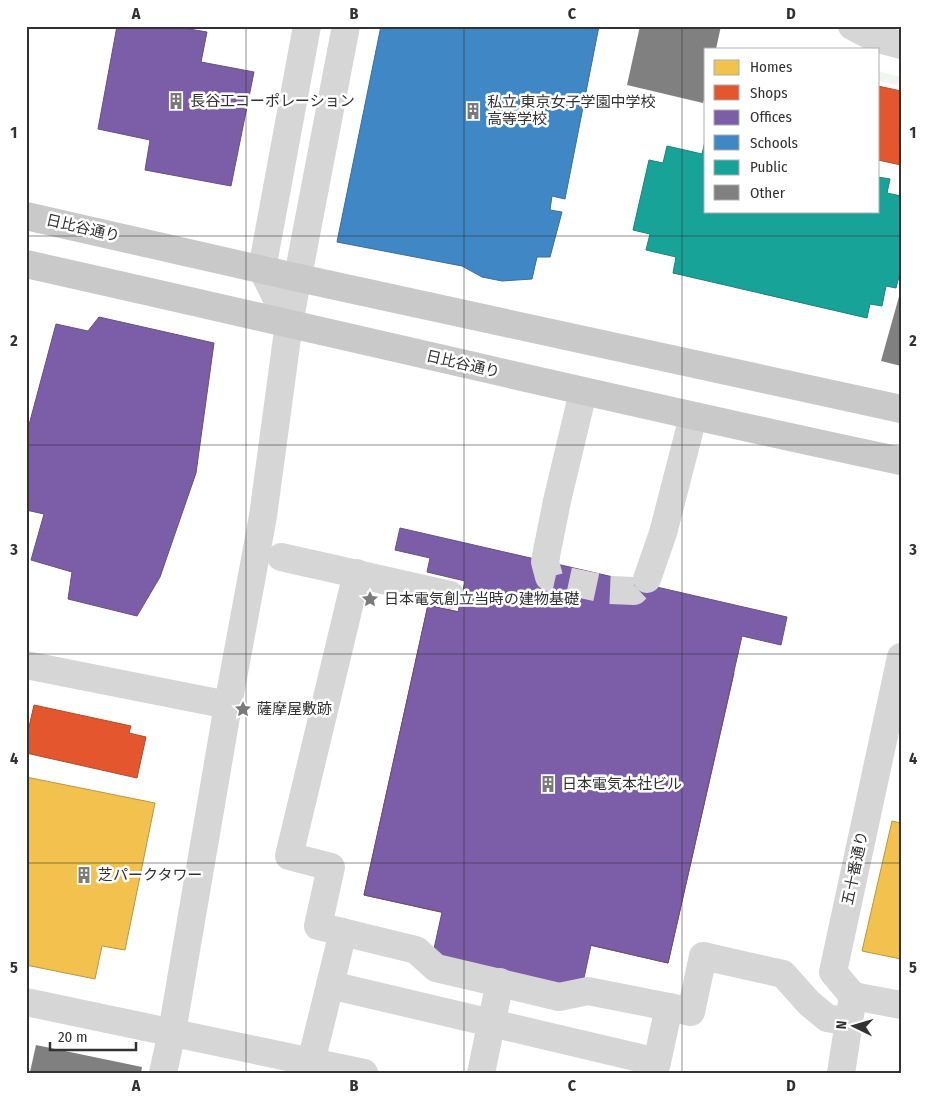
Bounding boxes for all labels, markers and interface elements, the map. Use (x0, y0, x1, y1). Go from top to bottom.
text: A (131, 4, 141, 23)
text: B (350, 4, 359, 23)
text: C (568, 4, 577, 23)
text: D (786, 4, 796, 23)
legend (704, 48, 880, 212)
text: Homes (750, 58, 792, 76)
text: Shops (750, 84, 788, 102)
building icon: 長谷工コーポレーション (166, 91, 186, 111)
place label: 長谷工コーポレーション (190, 92, 355, 110)
place label: 私立 東京女子学園中学校 高等学校 (487, 93, 656, 128)
building icon: 私立 東京女子学園中学校 高等学校 (463, 101, 483, 121)
text: Offices (750, 108, 792, 126)
text: 1 (11, 123, 17, 142)
text: 1 (910, 123, 916, 142)
text: Schools (750, 134, 798, 152)
text: Public (750, 158, 788, 176)
text: Other (750, 184, 786, 202)
street label: 日比谷通り (44, 211, 122, 245)
text: 2 (9, 331, 18, 350)
text: 2 (908, 331, 917, 350)
street label: 日比谷通り (424, 347, 502, 381)
text: 3 (9, 540, 18, 559)
text: 3 (908, 540, 917, 559)
place icon: 日本電気創立当時の建物基礎 (360, 589, 380, 609)
place label: 日本電気創立当時の建物基礎 (384, 590, 579, 608)
place icon: 薩摩屋敷跡 (233, 699, 253, 719)
place label: 薩摩屋敷跡 (257, 700, 332, 718)
text: 4 (10, 749, 18, 768)
text: 4 (909, 749, 917, 768)
building icon: 日本電気本社ビル (538, 774, 558, 794)
place label: 日本電気本社ビル (562, 775, 682, 793)
street label: 五十番通り (838, 829, 872, 907)
building icon: 芝パークタワー (74, 865, 94, 885)
place label: 芝パークタワー (98, 866, 202, 884)
text: 5 (10, 958, 18, 977)
text: 5 (909, 958, 917, 977)
north arrow (830, 1002, 880, 1052)
scale bar (50, 1019, 136, 1051)
text: N (833, 1020, 850, 1030)
text: 20 m (58, 1028, 88, 1046)
text: A (131, 1076, 141, 1095)
text: B (350, 1076, 359, 1095)
text: C (568, 1076, 577, 1095)
text: D (786, 1076, 796, 1095)

